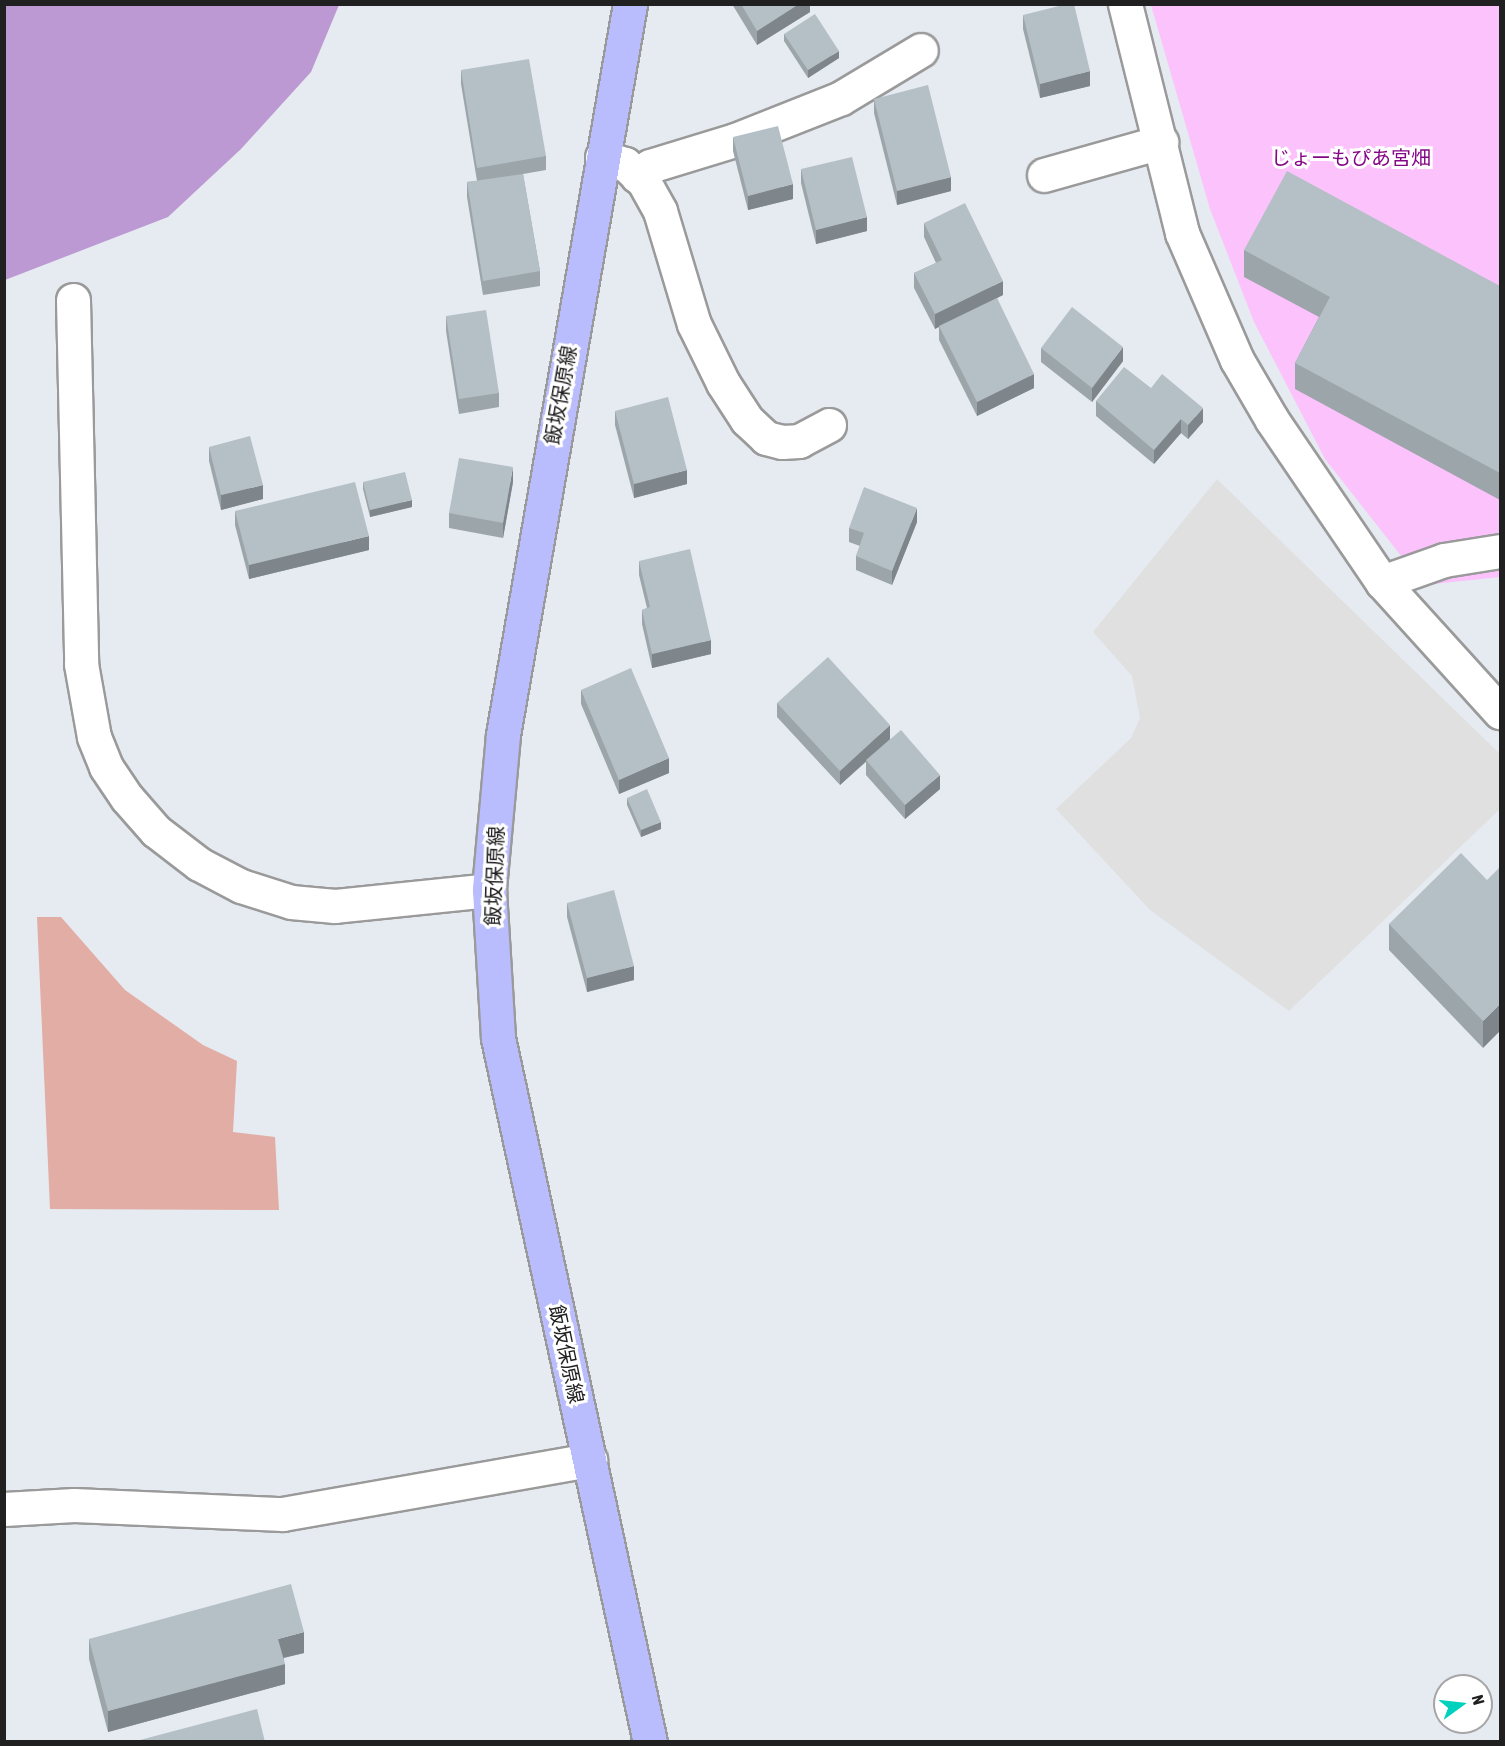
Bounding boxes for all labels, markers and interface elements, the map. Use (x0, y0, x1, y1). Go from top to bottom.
park label: じょーもぴあ宮畑 (1271, 145, 1431, 169)
street label: 飯坂保原線 (539, 344, 581, 446)
street label: 飯坂保原線 (480, 826, 508, 926)
street label: 飯坂保原線 (545, 1303, 589, 1405)
north arrow (1433, 1674, 1493, 1734)
text: N (1469, 1693, 1488, 1707)

